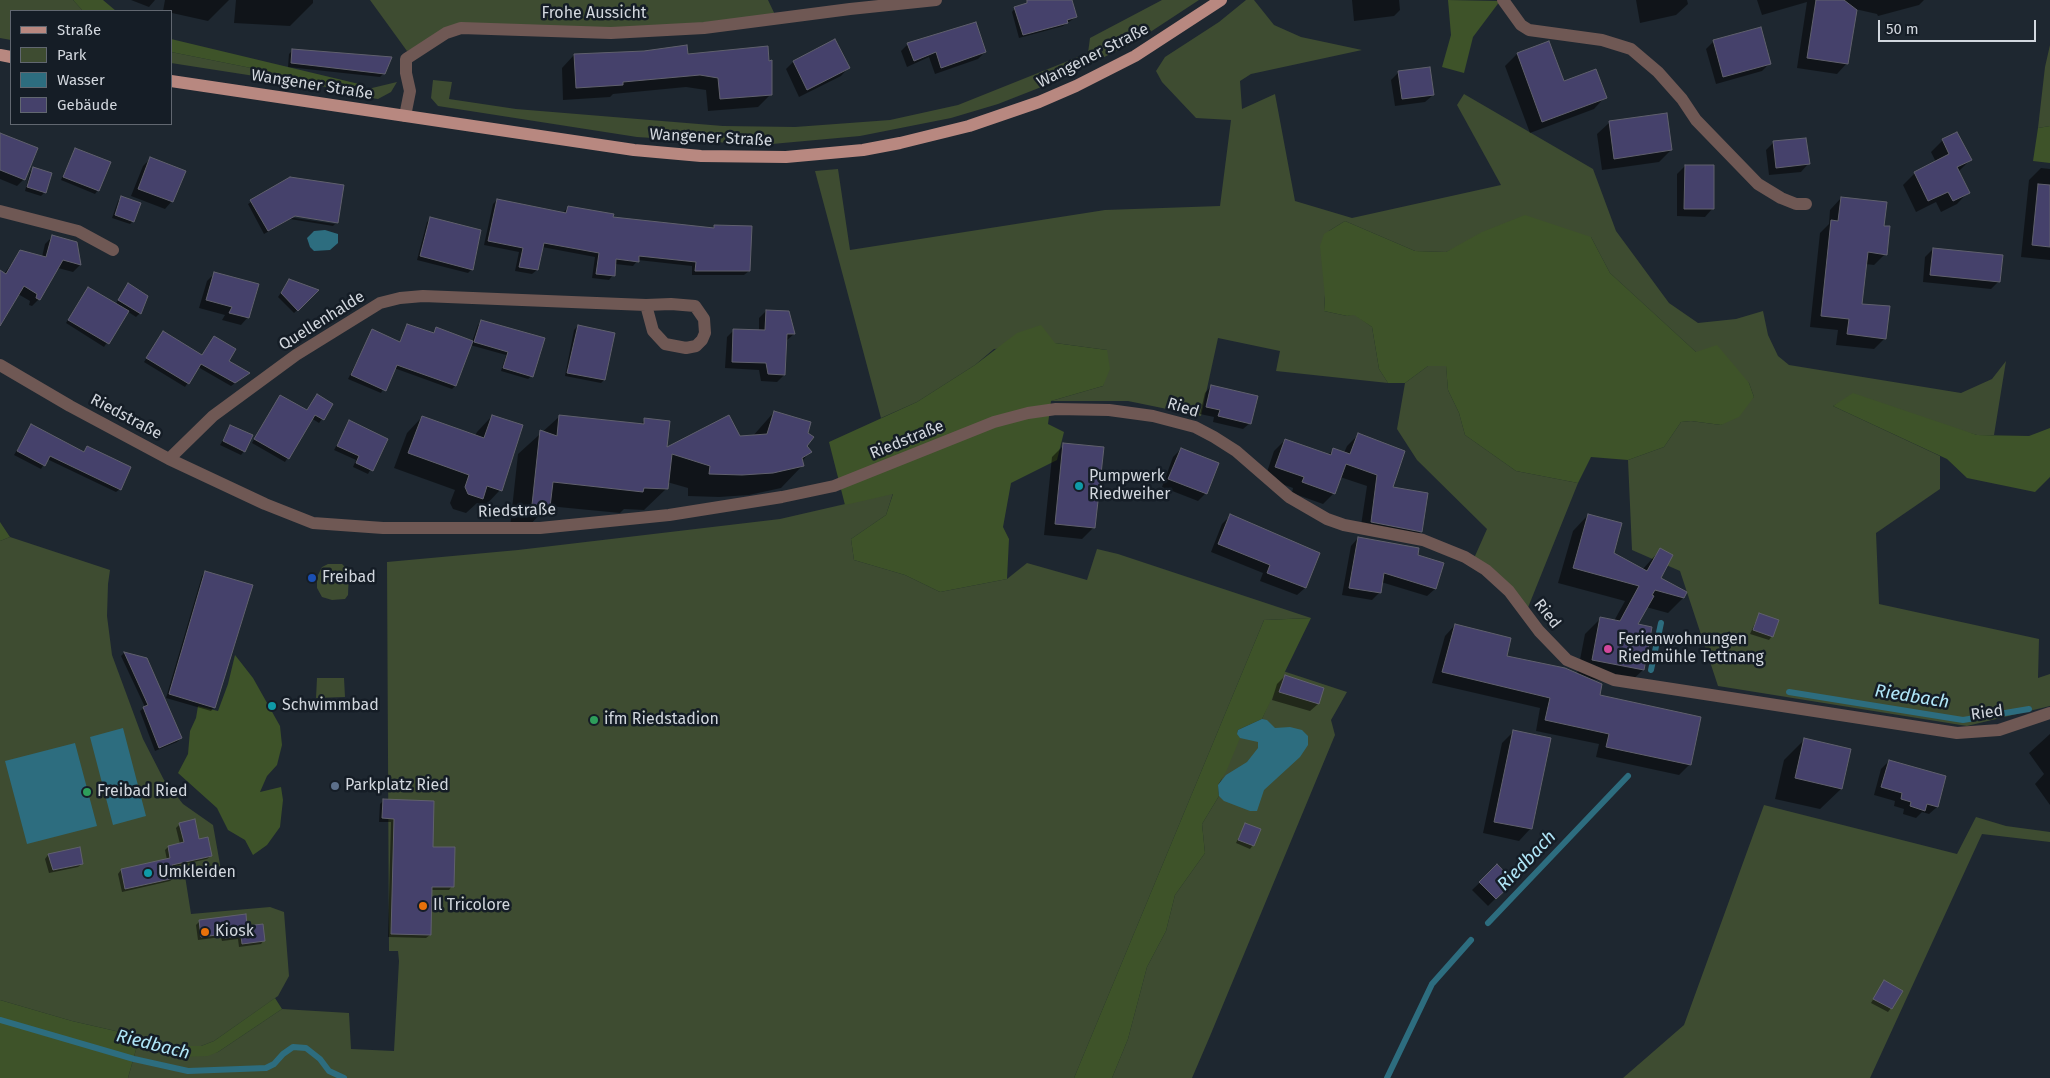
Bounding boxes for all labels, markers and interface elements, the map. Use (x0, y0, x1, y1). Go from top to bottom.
street label: Frohe Aussicht (541, 4, 647, 24)
legend (10, 10, 172, 125)
scale bar (1880, 10, 2038, 42)
street label: Wangener Straße (1034, 19, 1152, 93)
text: 50 m (1886, 20, 1919, 38)
text: Straße (57, 21, 101, 39)
text: Park (57, 46, 87, 64)
street label: Wangener Straße (250, 66, 374, 104)
text: Wasser (57, 71, 105, 89)
text: Gebäude (57, 96, 117, 114)
street label: Wangener Straße (649, 125, 773, 151)
street label: Quellenhalde (276, 287, 368, 355)
street label: Riedstraße (87, 390, 165, 444)
street label: Ried (1165, 394, 1201, 422)
street label: Riedstraße (867, 416, 947, 464)
place label: Pumpwerk Riedweiher (1089, 467, 1170, 505)
marker: Pumpwerk Riedweiher (1073, 480, 1085, 492)
street label: Riedstraße (478, 500, 556, 522)
place label: Freibad (322, 568, 376, 588)
marker: Freibad (306, 572, 318, 584)
street label: Ried (1529, 595, 1565, 633)
place label: Ferienwohnungen Riedmühle Tettnang (1618, 630, 1764, 668)
marker: Ferienwohnungen Riedmühle Tettnang (1602, 643, 1614, 655)
water label: Riedbach (1873, 680, 1951, 714)
place label: Schwimmbad (282, 696, 379, 716)
marker: Schwimmbad (266, 700, 278, 712)
street label: Ried (1970, 701, 2004, 725)
place label: ifm Riedstadion (604, 710, 719, 730)
marker: ifm Riedstadion (588, 714, 600, 726)
place label: Parkplatz Ried (345, 776, 449, 796)
marker: Parkplatz Ried (329, 780, 341, 792)
place label: Freibad Ried (97, 782, 188, 802)
marker: Freibad Ried (81, 786, 93, 798)
water label: Riedbach (1493, 826, 1561, 896)
place label: Umkleiden (158, 863, 236, 883)
marker: Umkleiden (142, 867, 154, 879)
place label: Il Tricolore (433, 896, 510, 916)
marker: Il Tricolore (417, 900, 429, 912)
place label: Kiosk (215, 922, 254, 942)
marker: Kiosk (199, 926, 211, 938)
water label: Riedbach (114, 1025, 192, 1065)

